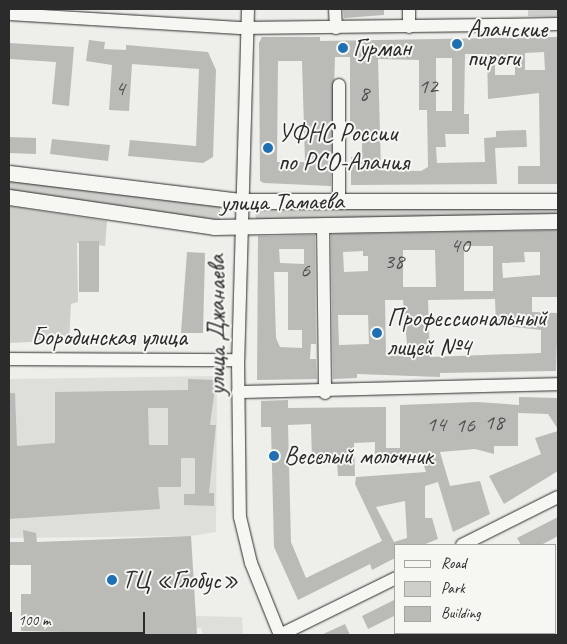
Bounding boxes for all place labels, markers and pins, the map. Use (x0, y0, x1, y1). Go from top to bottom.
place label: Аланские пироги (467, 15, 547, 74)
place label: Гурман (353, 33, 411, 63)
marker: Аланские пироги (451, 38, 463, 50)
marker: Гурман (337, 42, 349, 54)
place label: УФНС России по РСО-Алания (278, 119, 409, 178)
marker: УФНС России по РСО-Алания (262, 142, 274, 154)
place label: Профессиональный лицей №4 (387, 304, 547, 363)
marker: Профессиональный лицей №4 (371, 327, 383, 339)
place label: Веселый молочник (284, 441, 433, 471)
marker: Веселый молочник (268, 450, 280, 462)
place label: ТЦ «Глобус» (122, 565, 238, 595)
marker: ТЦ «Глобус» (106, 574, 118, 586)

